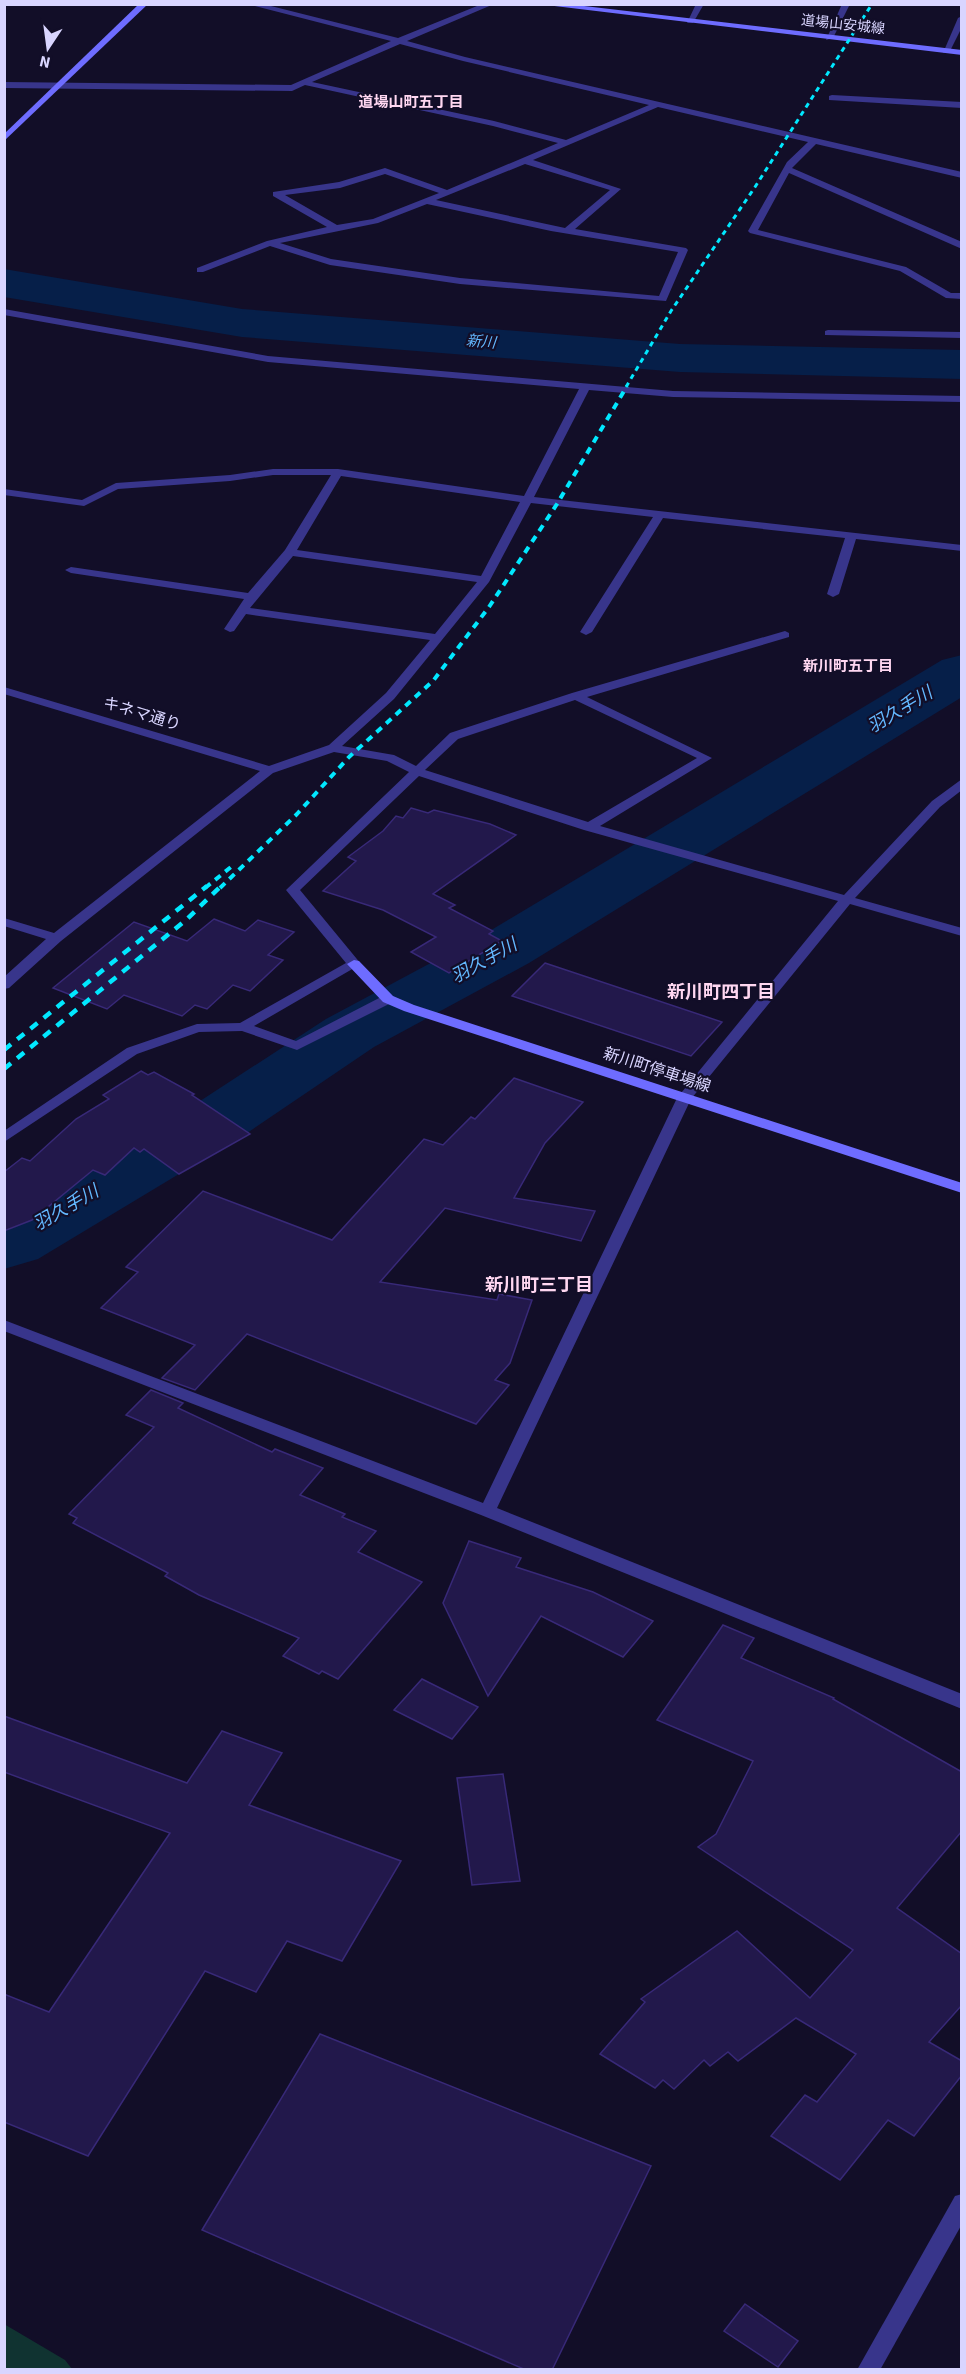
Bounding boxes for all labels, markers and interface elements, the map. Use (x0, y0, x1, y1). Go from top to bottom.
street label: 道場山安城線 (800, 11, 886, 39)
north arrow (18, 18, 78, 78)
text: N (37, 50, 53, 74)
district label: 道場山町五丁目 (358, 92, 464, 113)
water label: 新川 (465, 330, 499, 354)
district label: 新川町五丁目 (803, 656, 893, 677)
water label: 羽久手川 (863, 680, 939, 739)
street label: キネマ通り (101, 692, 183, 736)
water label: 羽久手川 (446, 932, 523, 989)
district label: 新川町四丁目 (667, 980, 775, 1005)
street label: 新川町停車場線 (600, 1042, 714, 1098)
water label: 羽久手川 (29, 1178, 105, 1237)
district label: 新川町三丁目 (485, 1273, 593, 1298)

